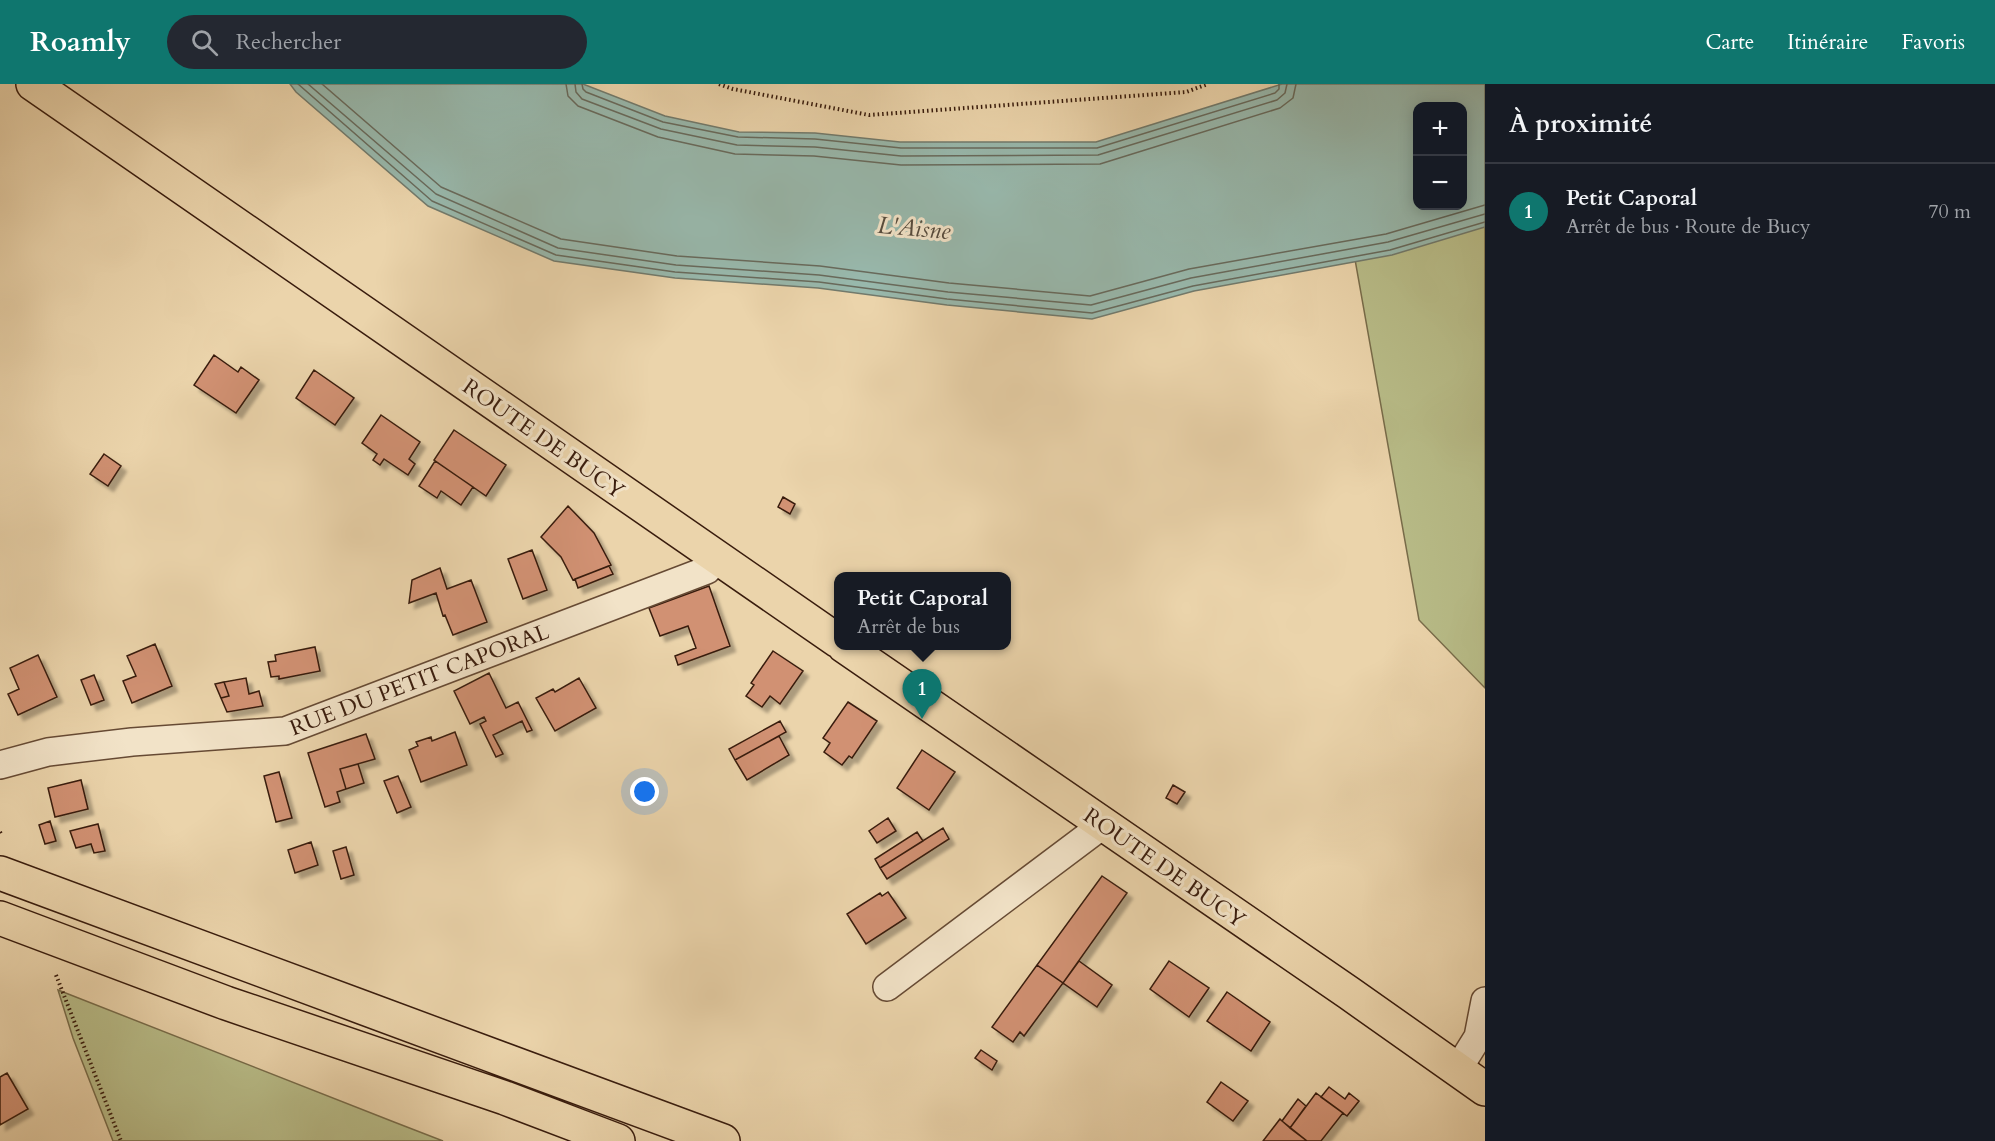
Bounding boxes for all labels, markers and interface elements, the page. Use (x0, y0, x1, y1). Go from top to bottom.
search box (167, 15, 587, 69)
text: Roamly (30, 23, 131, 61)
icon: search (188, 26, 221, 59)
text: Rechercher (236, 27, 341, 57)
text: Carte (1705, 28, 1754, 57)
text: Itinéraire (1787, 28, 1868, 57)
text: Favoris (1901, 28, 1965, 57)
map controls (1413, 102, 1467, 210)
button: + (1413, 102, 1467, 156)
text: À proximité (1509, 106, 1652, 141)
button: − (1413, 156, 1467, 210)
text: Petit Caporal (1566, 183, 1697, 213)
text: 1 (1523, 198, 1534, 225)
text: 70 m (1928, 198, 1971, 225)
water label: L'Aisne (876, 209, 953, 248)
text: Arrêt de bus · Route de Bucy (1566, 213, 1811, 240)
street label: ROUTE DE BUCY (456, 372, 631, 506)
popup (834, 572, 1011, 650)
text: Petit Caporal (857, 583, 988, 613)
text: Arrêt de bus (857, 613, 960, 640)
street label: RUE DU PETIT CAPORAL (285, 616, 554, 743)
pin: 1 (902, 670, 942, 719)
your location (630, 777, 659, 806)
street label: ROUTE DE BUCY (1077, 801, 1252, 935)

